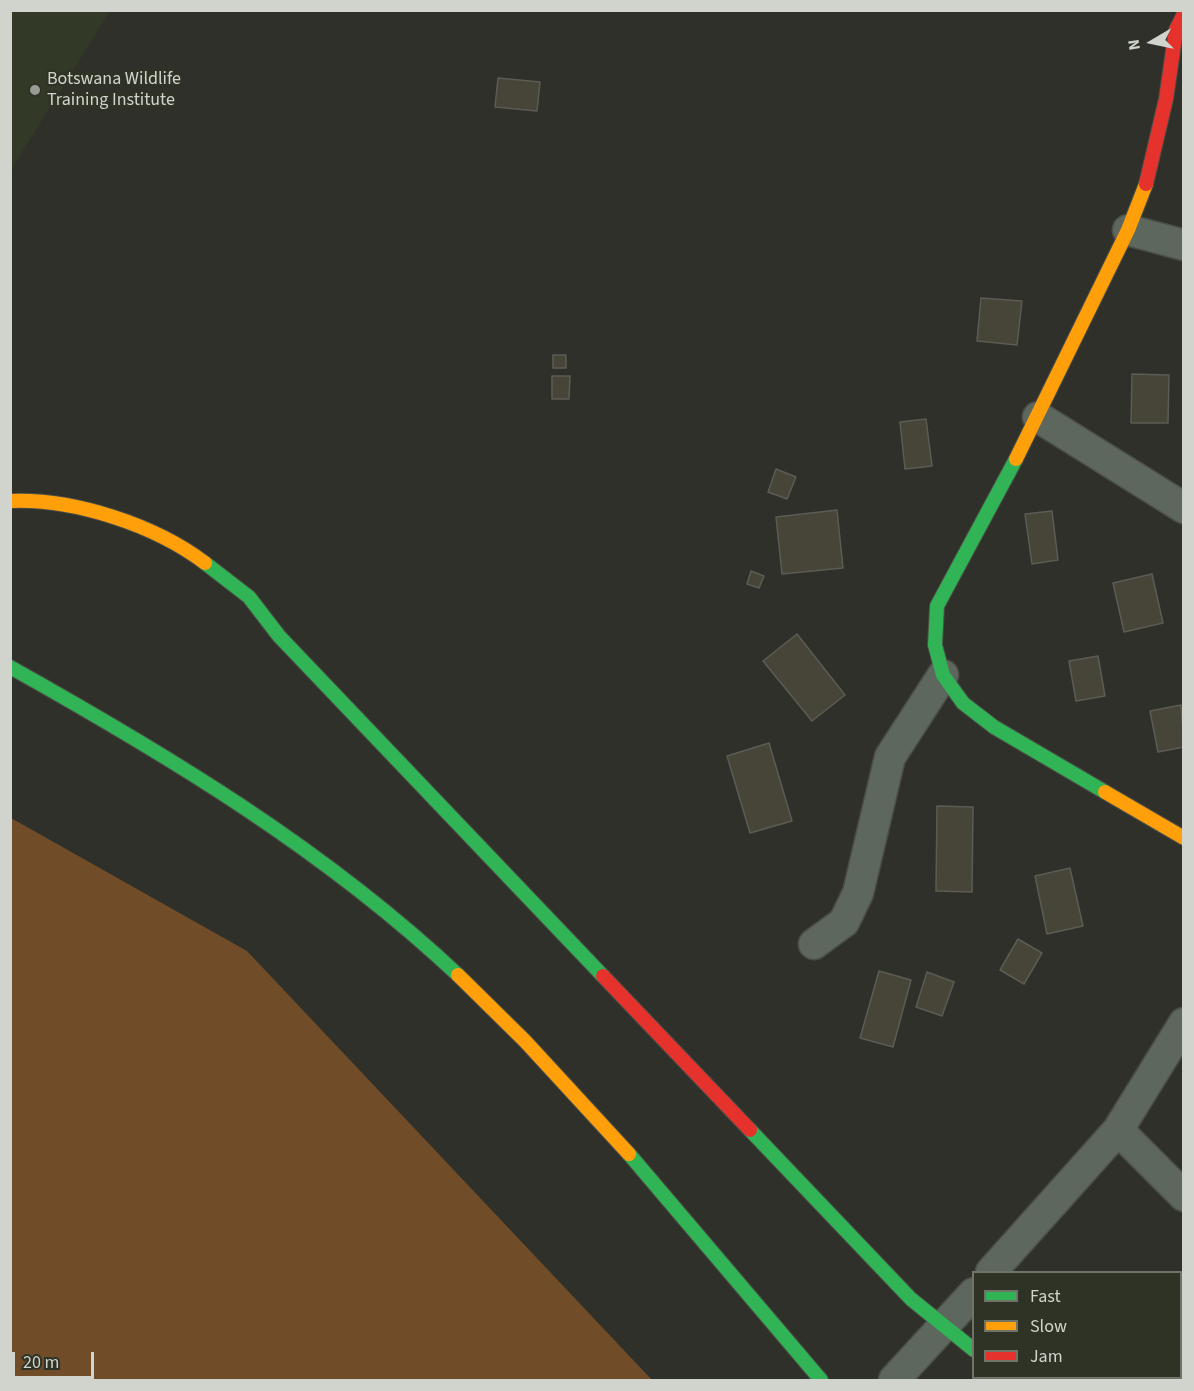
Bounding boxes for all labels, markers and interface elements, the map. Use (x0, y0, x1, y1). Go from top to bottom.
north arrow (1122, 12, 1182, 72)
text: N (1123, 38, 1146, 52)
place label: Botswana Wildlife Training Institute (47, 69, 181, 112)
marker: Botswana Wildlife Training Institute (28, 83, 42, 97)
legend (972, 1271, 1182, 1379)
text: Fast (1030, 1284, 1061, 1309)
text: Slow (1030, 1314, 1067, 1339)
scale bar (15, 1340, 98, 1378)
text: Jam (1030, 1344, 1063, 1369)
text: 20 m (23, 1350, 59, 1375)

